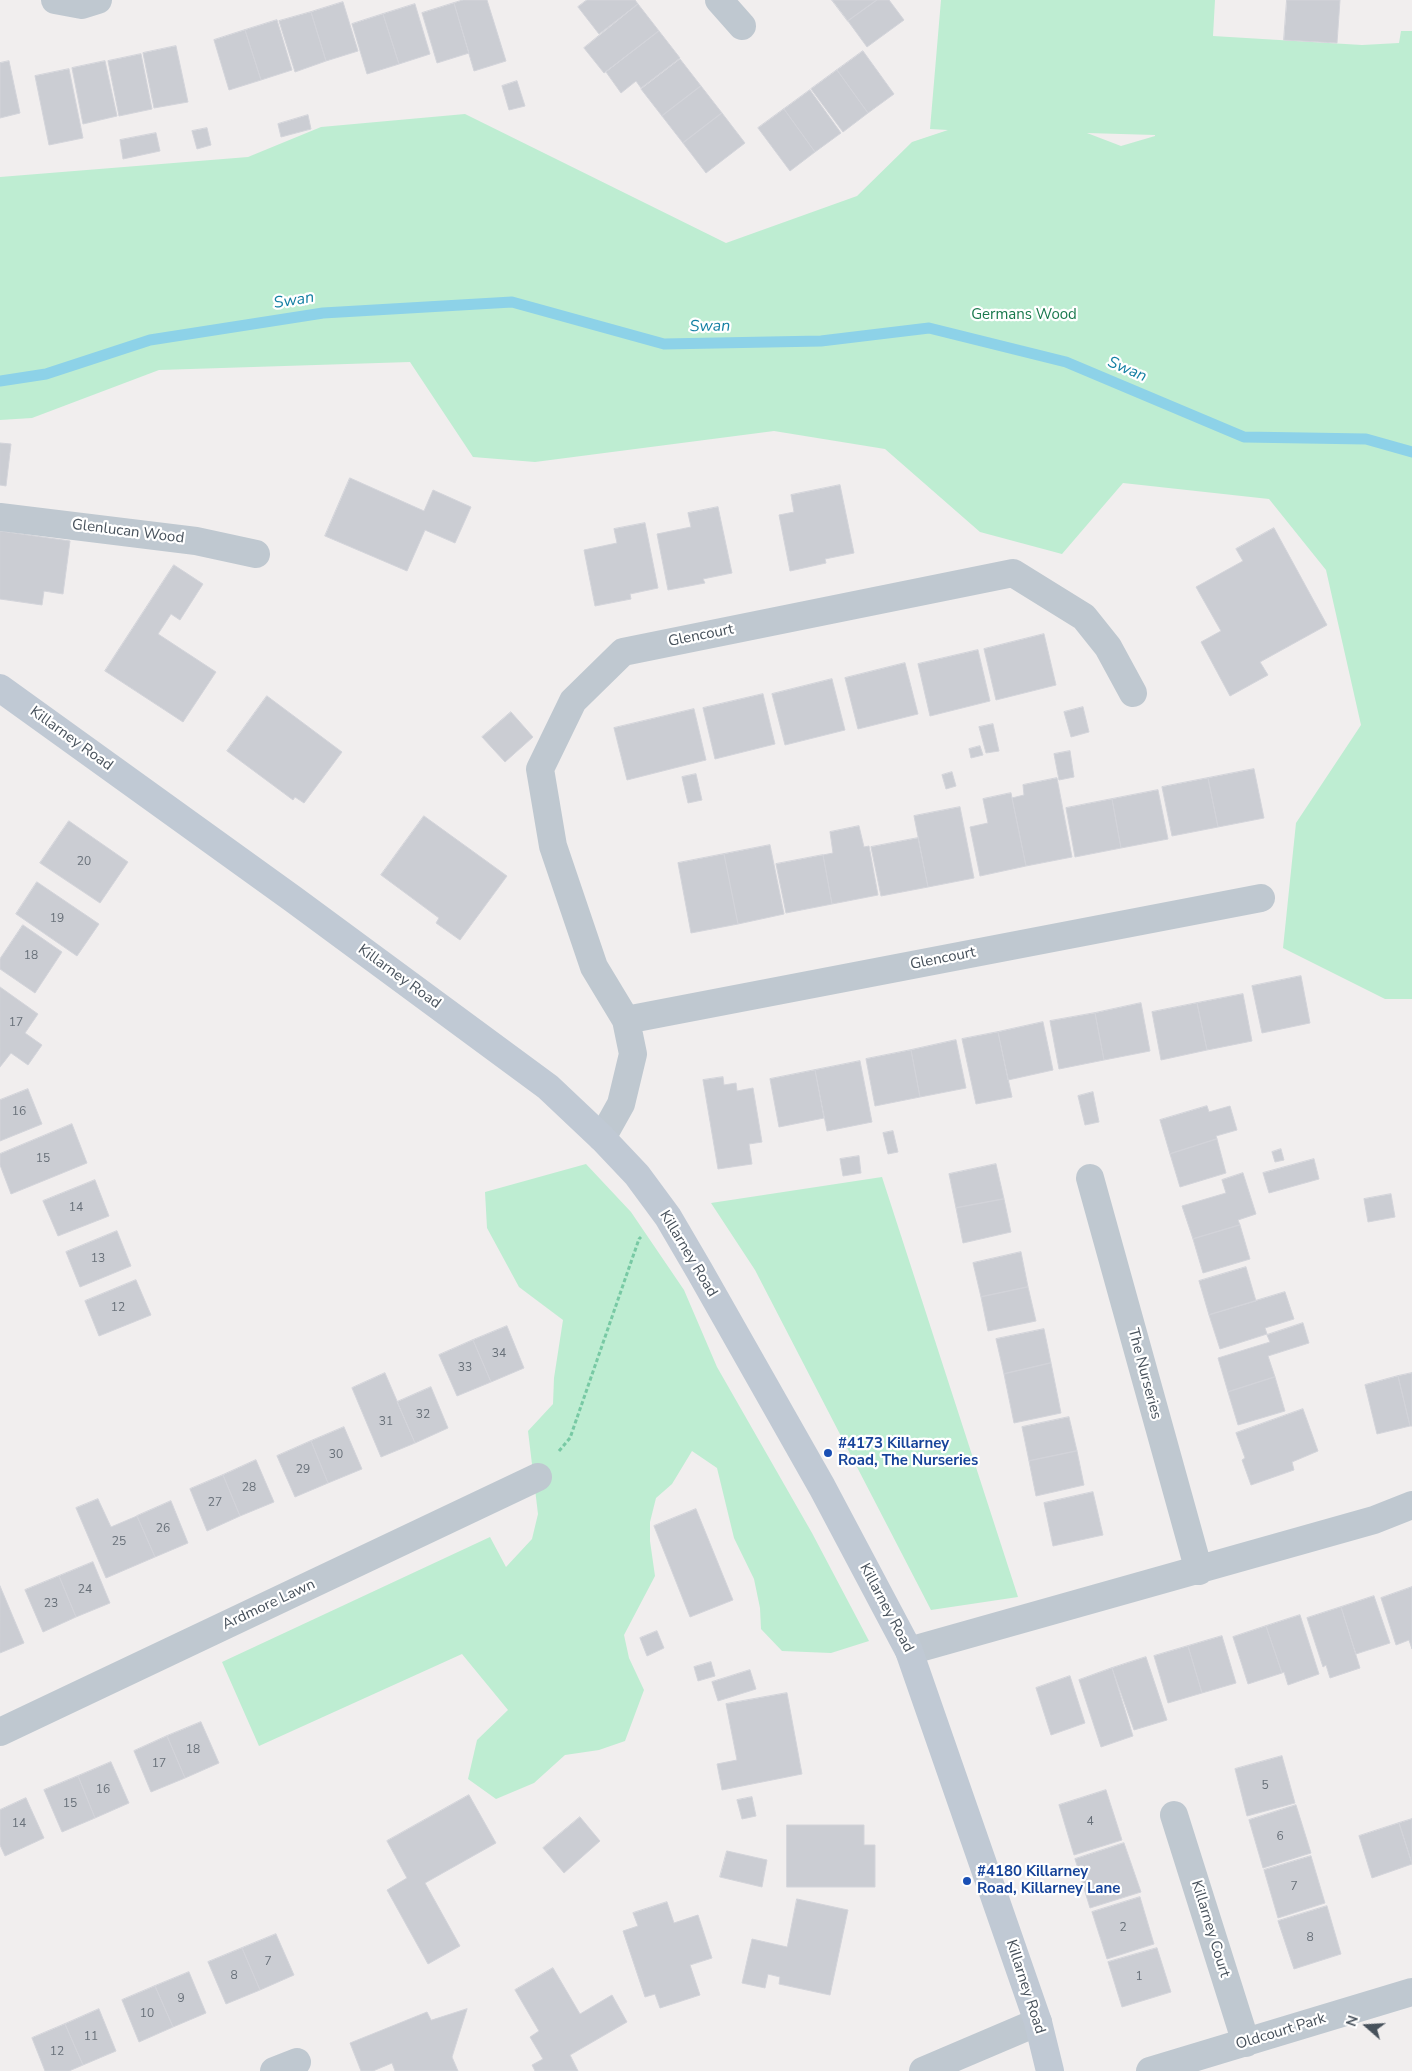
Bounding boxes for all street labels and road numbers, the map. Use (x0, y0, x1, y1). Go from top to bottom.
street label: Glenlucan Wood (71, 516, 185, 548)
street label: Glencourt (667, 621, 735, 651)
street label: Killarney Road (26, 703, 116, 775)
street label: Killarney Road (354, 941, 444, 1013)
street label: Glencourt (909, 944, 977, 974)
street label: Killarney Road (655, 1207, 721, 1301)
street label: The Nurseries (1123, 1327, 1165, 1421)
street label: Killarney Road (855, 1561, 917, 1655)
street label: Ardmore Lawn (220, 1576, 318, 1634)
street label: Killarney Court (1187, 1878, 1233, 1980)
street label: Killarney Road (1001, 1938, 1049, 2036)
street label: Oldcourt Park (1234, 2010, 1328, 2054)

